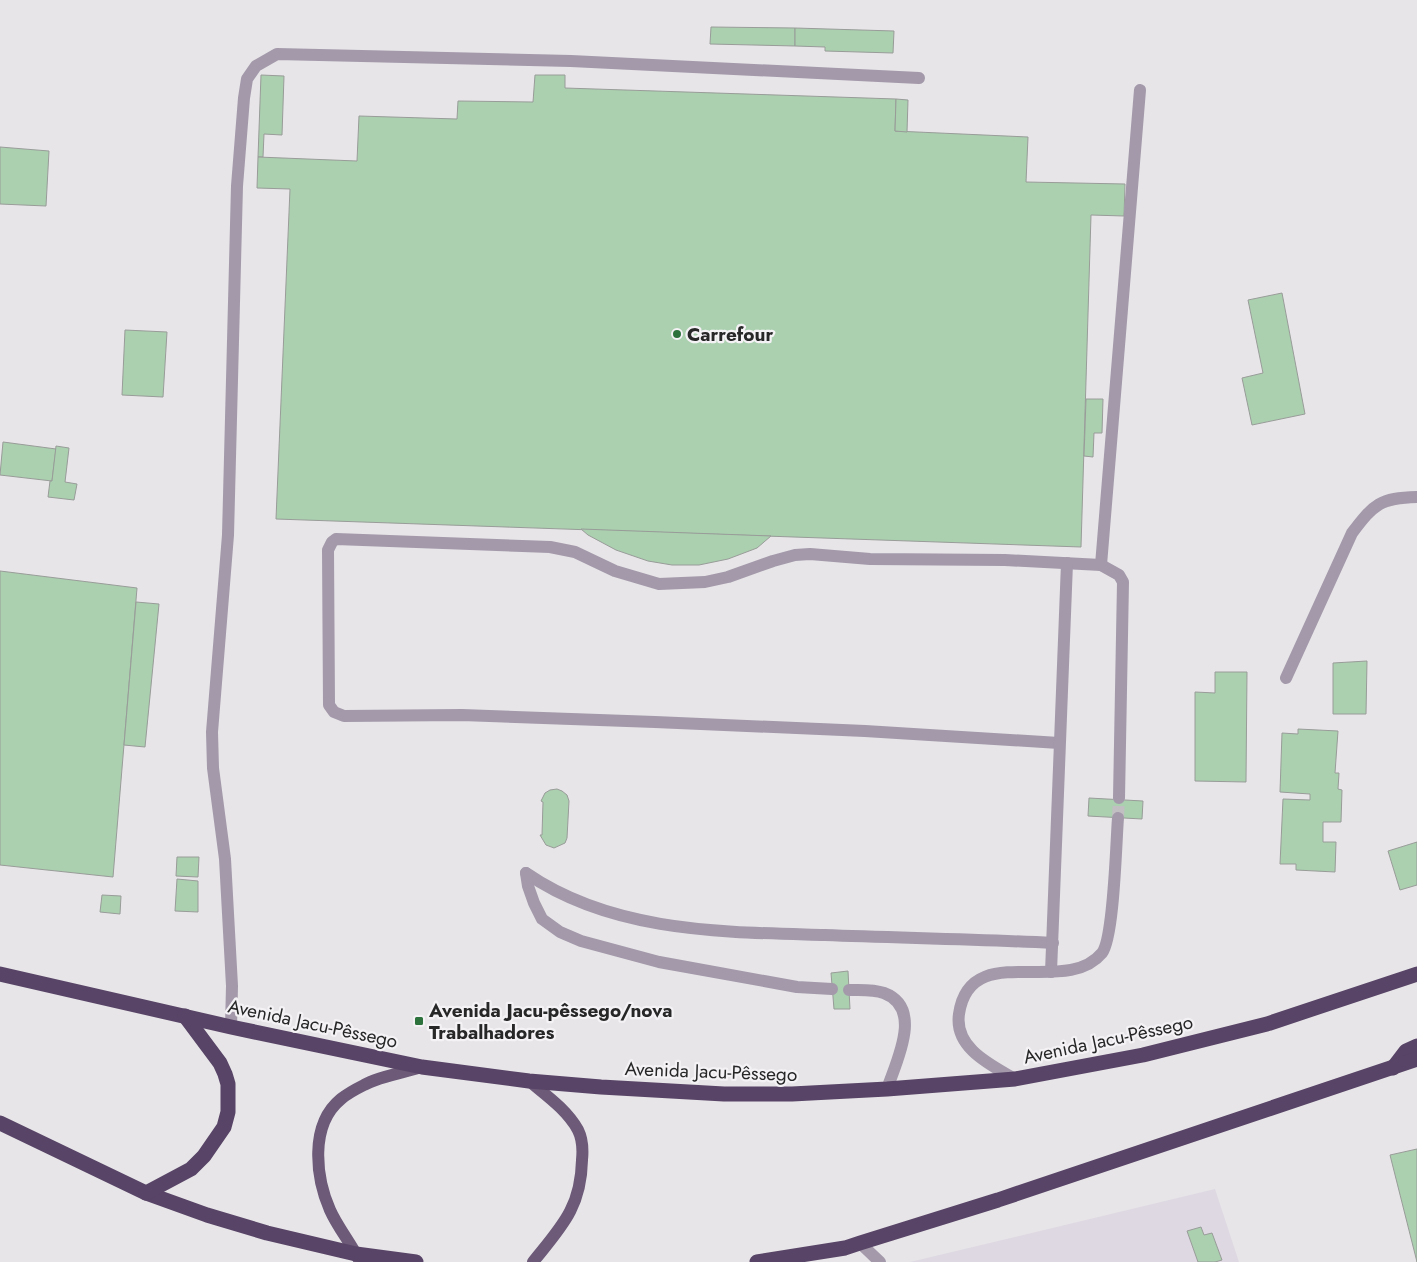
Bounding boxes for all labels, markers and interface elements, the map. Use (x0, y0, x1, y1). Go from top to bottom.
place label: Carrefour (687, 321, 773, 348)
marker: Carrefour (671, 328, 683, 340)
street label: Avenida Jacu-Pêssego (226, 992, 400, 1055)
place label: Avenida Jacu-pêssego/nova Trabalhadores (428, 997, 673, 1046)
street label: Avenida Jacu-Pêssego (1021, 1008, 1195, 1071)
marker: Avenida Jacu-pêssego/nova Trabalhadores (413, 1015, 425, 1027)
street label: Avenida Jacu-Pêssego (624, 1055, 798, 1088)

